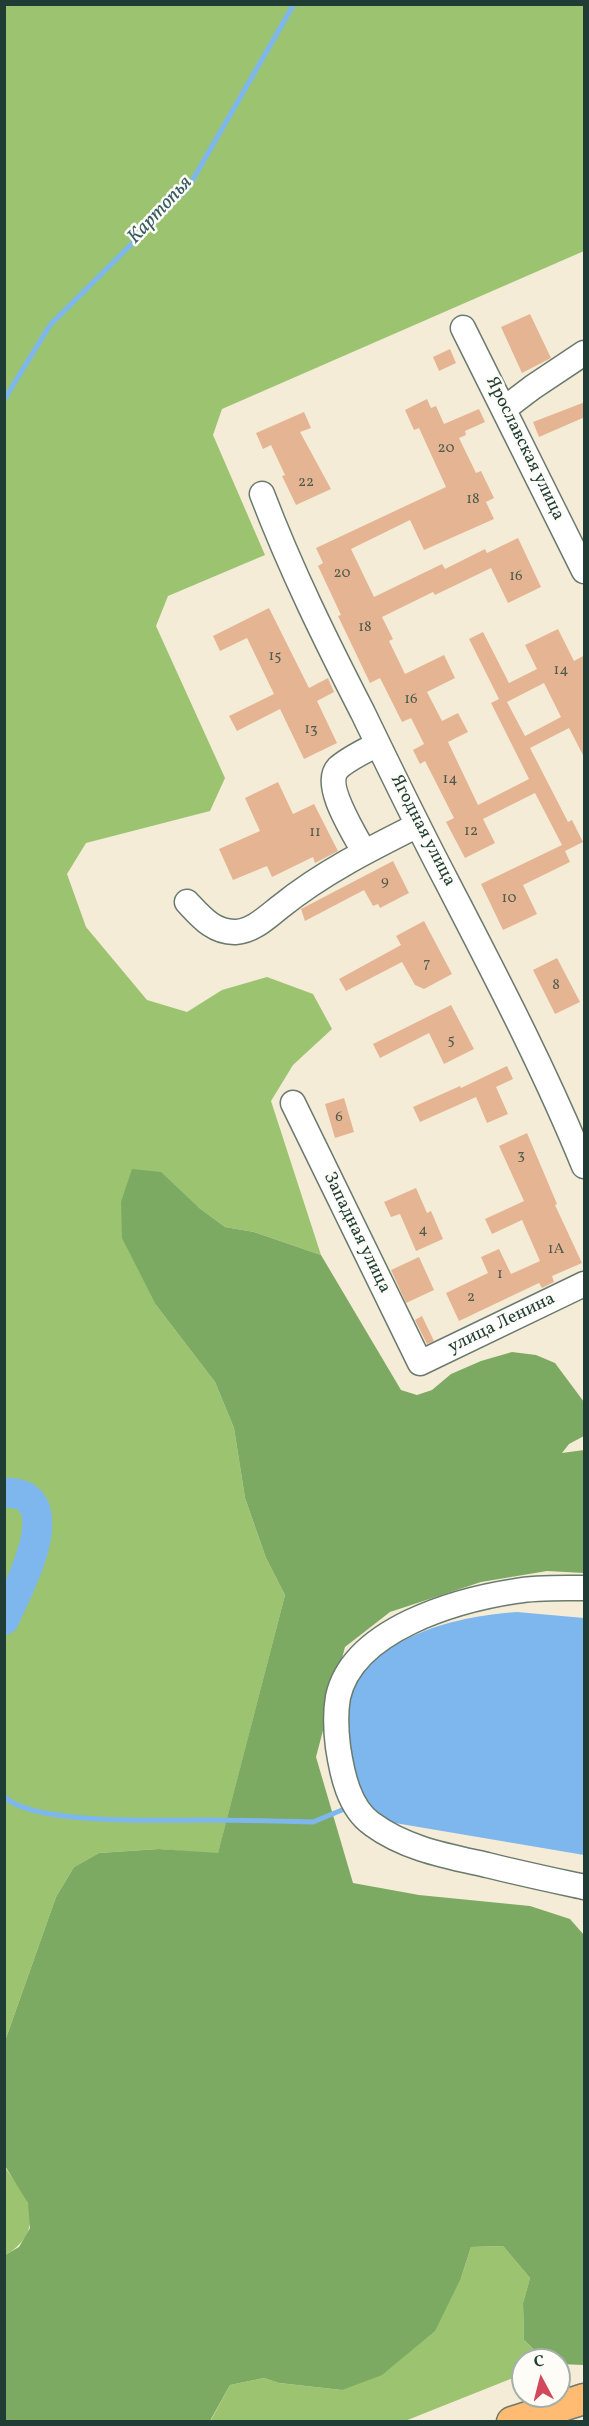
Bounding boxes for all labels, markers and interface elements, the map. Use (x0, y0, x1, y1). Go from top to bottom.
water label: Картопья (124, 172, 198, 250)
street label: Ярославская улица (480, 374, 568, 524)
house number: 20 (438, 440, 454, 458)
house number: 22 (298, 474, 314, 492)
house number: 18 (466, 491, 480, 509)
house number: 20 (334, 565, 350, 583)
house number: 16 (509, 568, 523, 586)
house number: 18 (358, 619, 372, 637)
house number: 15 (268, 648, 282, 666)
house number: 14 (554, 662, 568, 680)
house number: 16 (404, 691, 418, 709)
house number: 13 (304, 721, 318, 739)
house number: 14 (443, 771, 457, 789)
street label: Ягодная улица (385, 772, 459, 890)
house number: 12 (464, 823, 478, 841)
house number: 11 (309, 824, 321, 842)
house number: 9 (381, 873, 389, 891)
house number: 10 (502, 890, 516, 908)
house number: 7 (423, 955, 431, 973)
house number: 8 (552, 977, 560, 995)
house number: 5 (447, 1032, 455, 1050)
house number: 6 (335, 1109, 343, 1127)
house number: 3 (517, 1147, 525, 1165)
street label: Западная улица (317, 1169, 395, 1297)
house number: 4 (419, 1222, 427, 1240)
house number: 1А (548, 1241, 564, 1259)
house number: 1 (497, 1266, 503, 1284)
street label: улица Ленина (445, 1289, 559, 1359)
house number: 2 (467, 1289, 475, 1307)
north arrow (511, 2348, 571, 2408)
text: С (533, 2351, 545, 2374)

